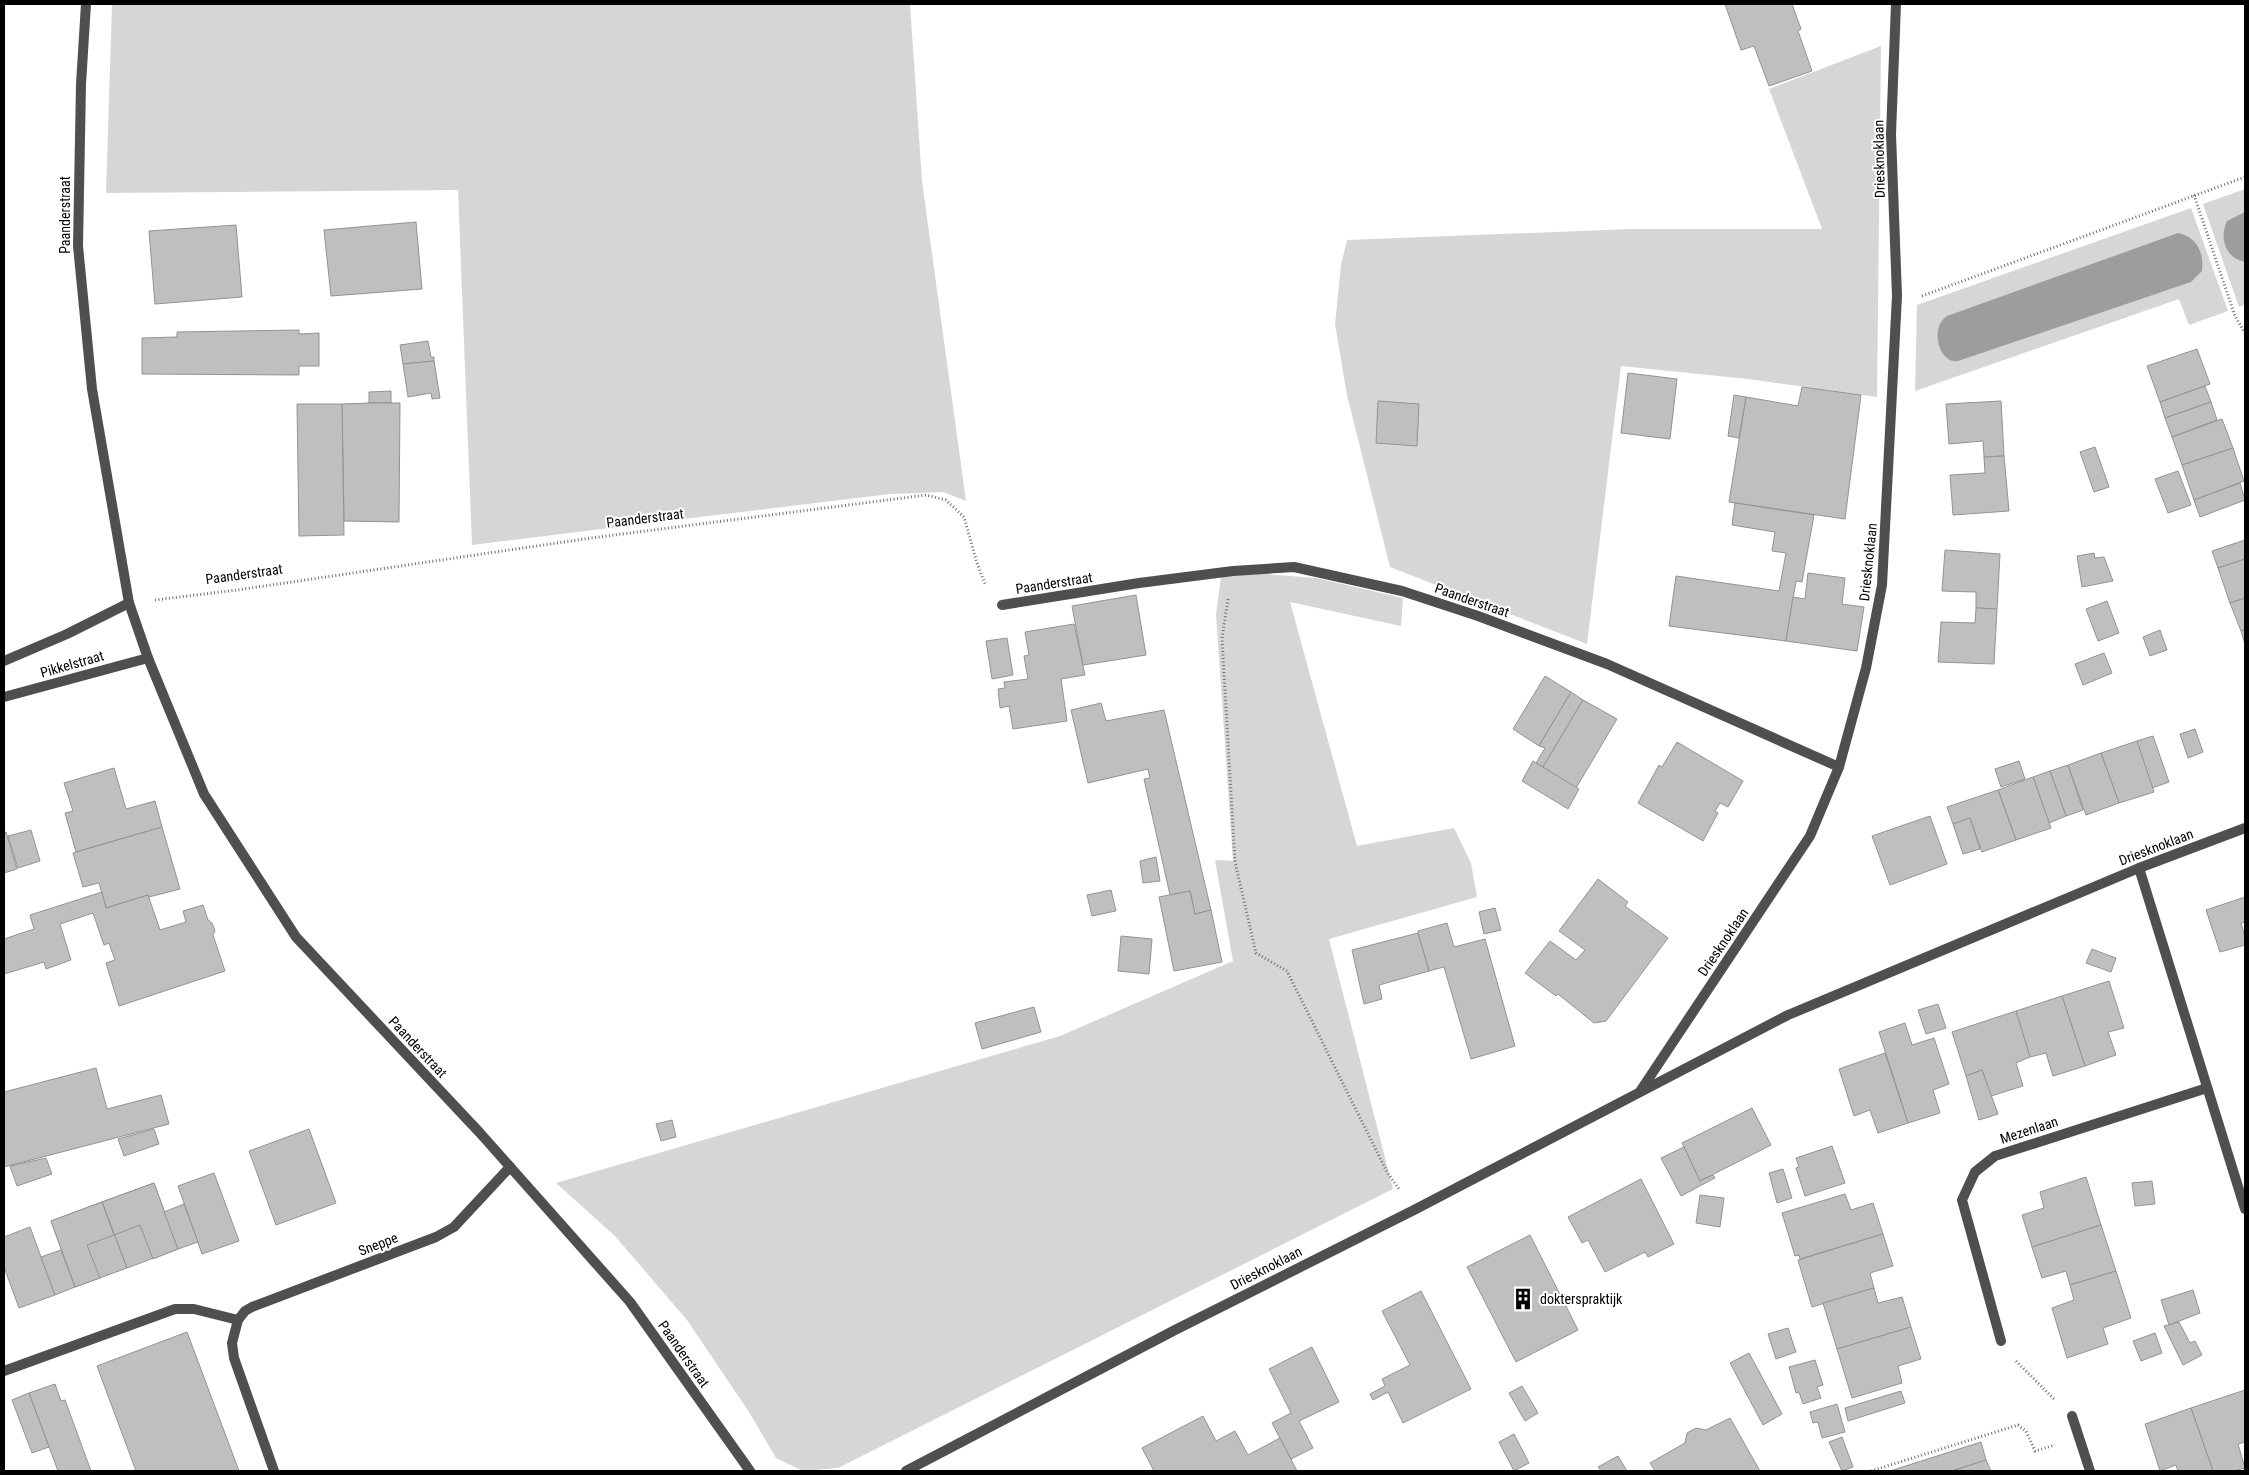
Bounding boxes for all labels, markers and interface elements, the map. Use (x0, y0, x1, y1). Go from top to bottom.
street label: Driesknoklaan (1870, 120, 1888, 198)
street label: Paanderstraat (57, 176, 73, 254)
street label: Paanderstraat (605, 505, 685, 531)
street label: Driesknoklaan (1856, 522, 1880, 602)
street label: Paanderstraat (204, 561, 284, 587)
street label: Paanderstraat (1014, 569, 1094, 597)
street label: Paanderstraat (1433, 580, 1511, 620)
street label: Pikkelstraat (38, 647, 106, 681)
street label: Driesknoklaan (2117, 826, 2195, 868)
street label: Driesknoklaan (1694, 905, 1752, 979)
street label: Paanderstraat (386, 1013, 450, 1081)
street label: Mezenlaan (1998, 1113, 2060, 1147)
street label: Sneppe (356, 1229, 400, 1259)
street label: Driesknoklaan (1228, 1243, 1304, 1293)
building icon: dokterspraktijk (1510, 1286, 1536, 1312)
place label: dokterspraktijk (1540, 1291, 1623, 1307)
street label: Paanderstraat (655, 1318, 713, 1390)

